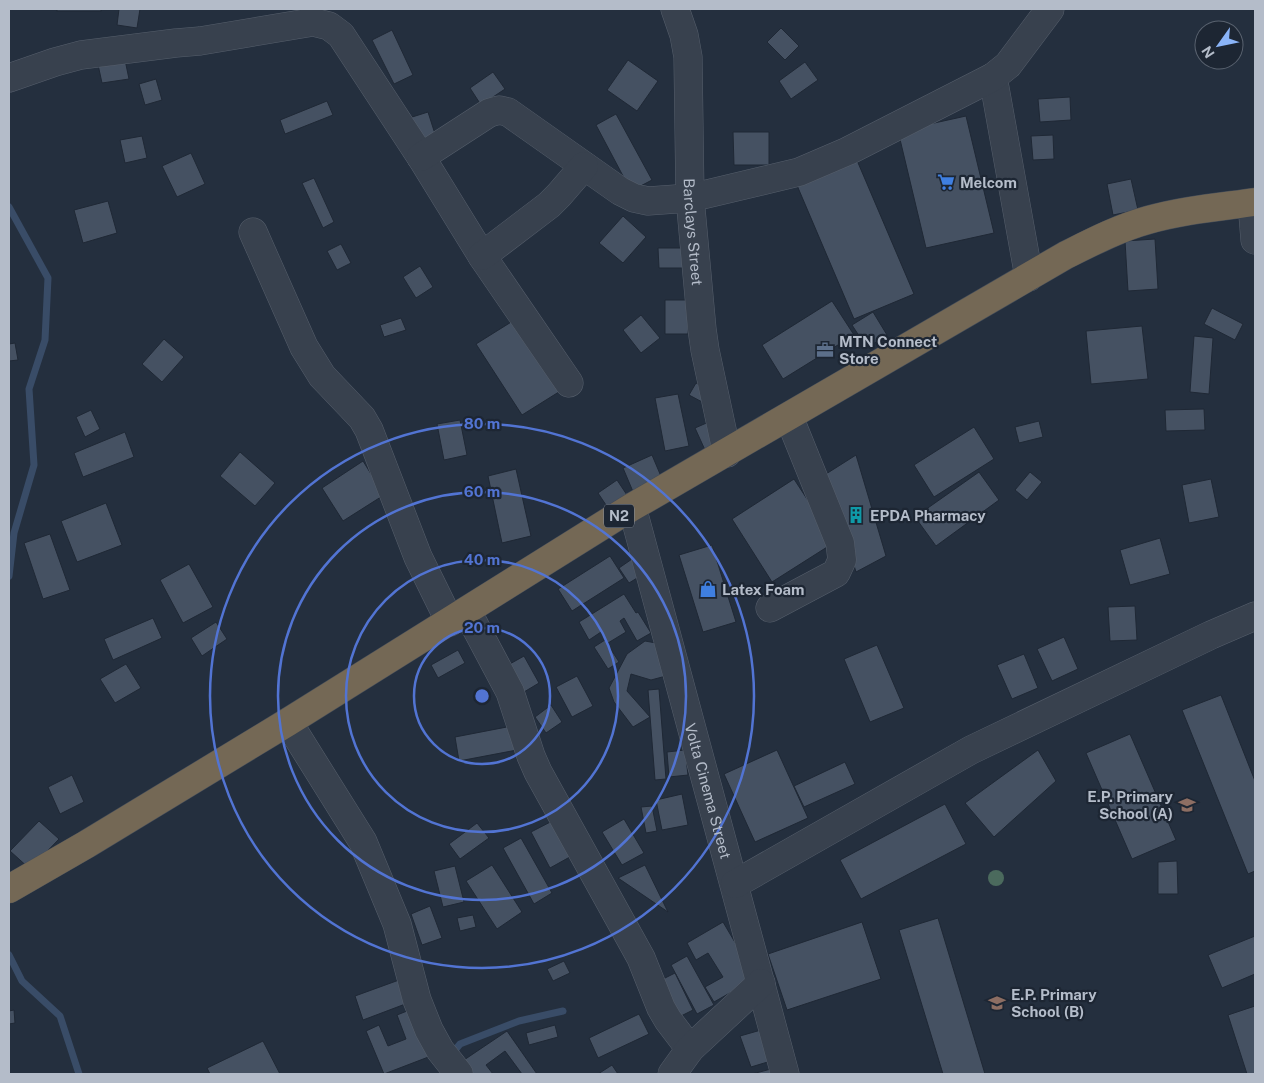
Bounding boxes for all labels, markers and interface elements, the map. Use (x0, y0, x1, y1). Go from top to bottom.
north arrow (1194, 20, 1244, 70)
text: N (1198, 43, 1218, 61)
supermarket icon: Melcom (936, 172, 956, 192)
place label: Melcom (960, 174, 1017, 191)
street label: Barclays Street (681, 178, 707, 286)
place label: MTN Connect Store (839, 333, 937, 367)
office icon: MTN Connect Store (815, 340, 835, 360)
text: 80 m (464, 415, 500, 432)
text: 60 m (464, 483, 500, 500)
road number: N2 (604, 504, 634, 528)
building icon: EPDA Pharmacy (846, 505, 866, 525)
place label: EPDA Pharmacy (870, 507, 986, 524)
text: 40 m (464, 551, 500, 568)
shop icon: Latex Foam (698, 579, 718, 599)
place label: Latex Foam (722, 581, 804, 598)
text: 20 m (464, 619, 500, 636)
centre of rings (473, 687, 491, 705)
street label: Volta Cinema Street (682, 721, 735, 861)
place label: E.P. Primary School (A) (1087, 788, 1174, 822)
school or university icon: E.P. Primary School (A) (1177, 795, 1197, 815)
place label: E.P. Primary School (B) (1011, 986, 1097, 1020)
school or university icon: E.P. Primary School (B) (987, 993, 1007, 1013)

